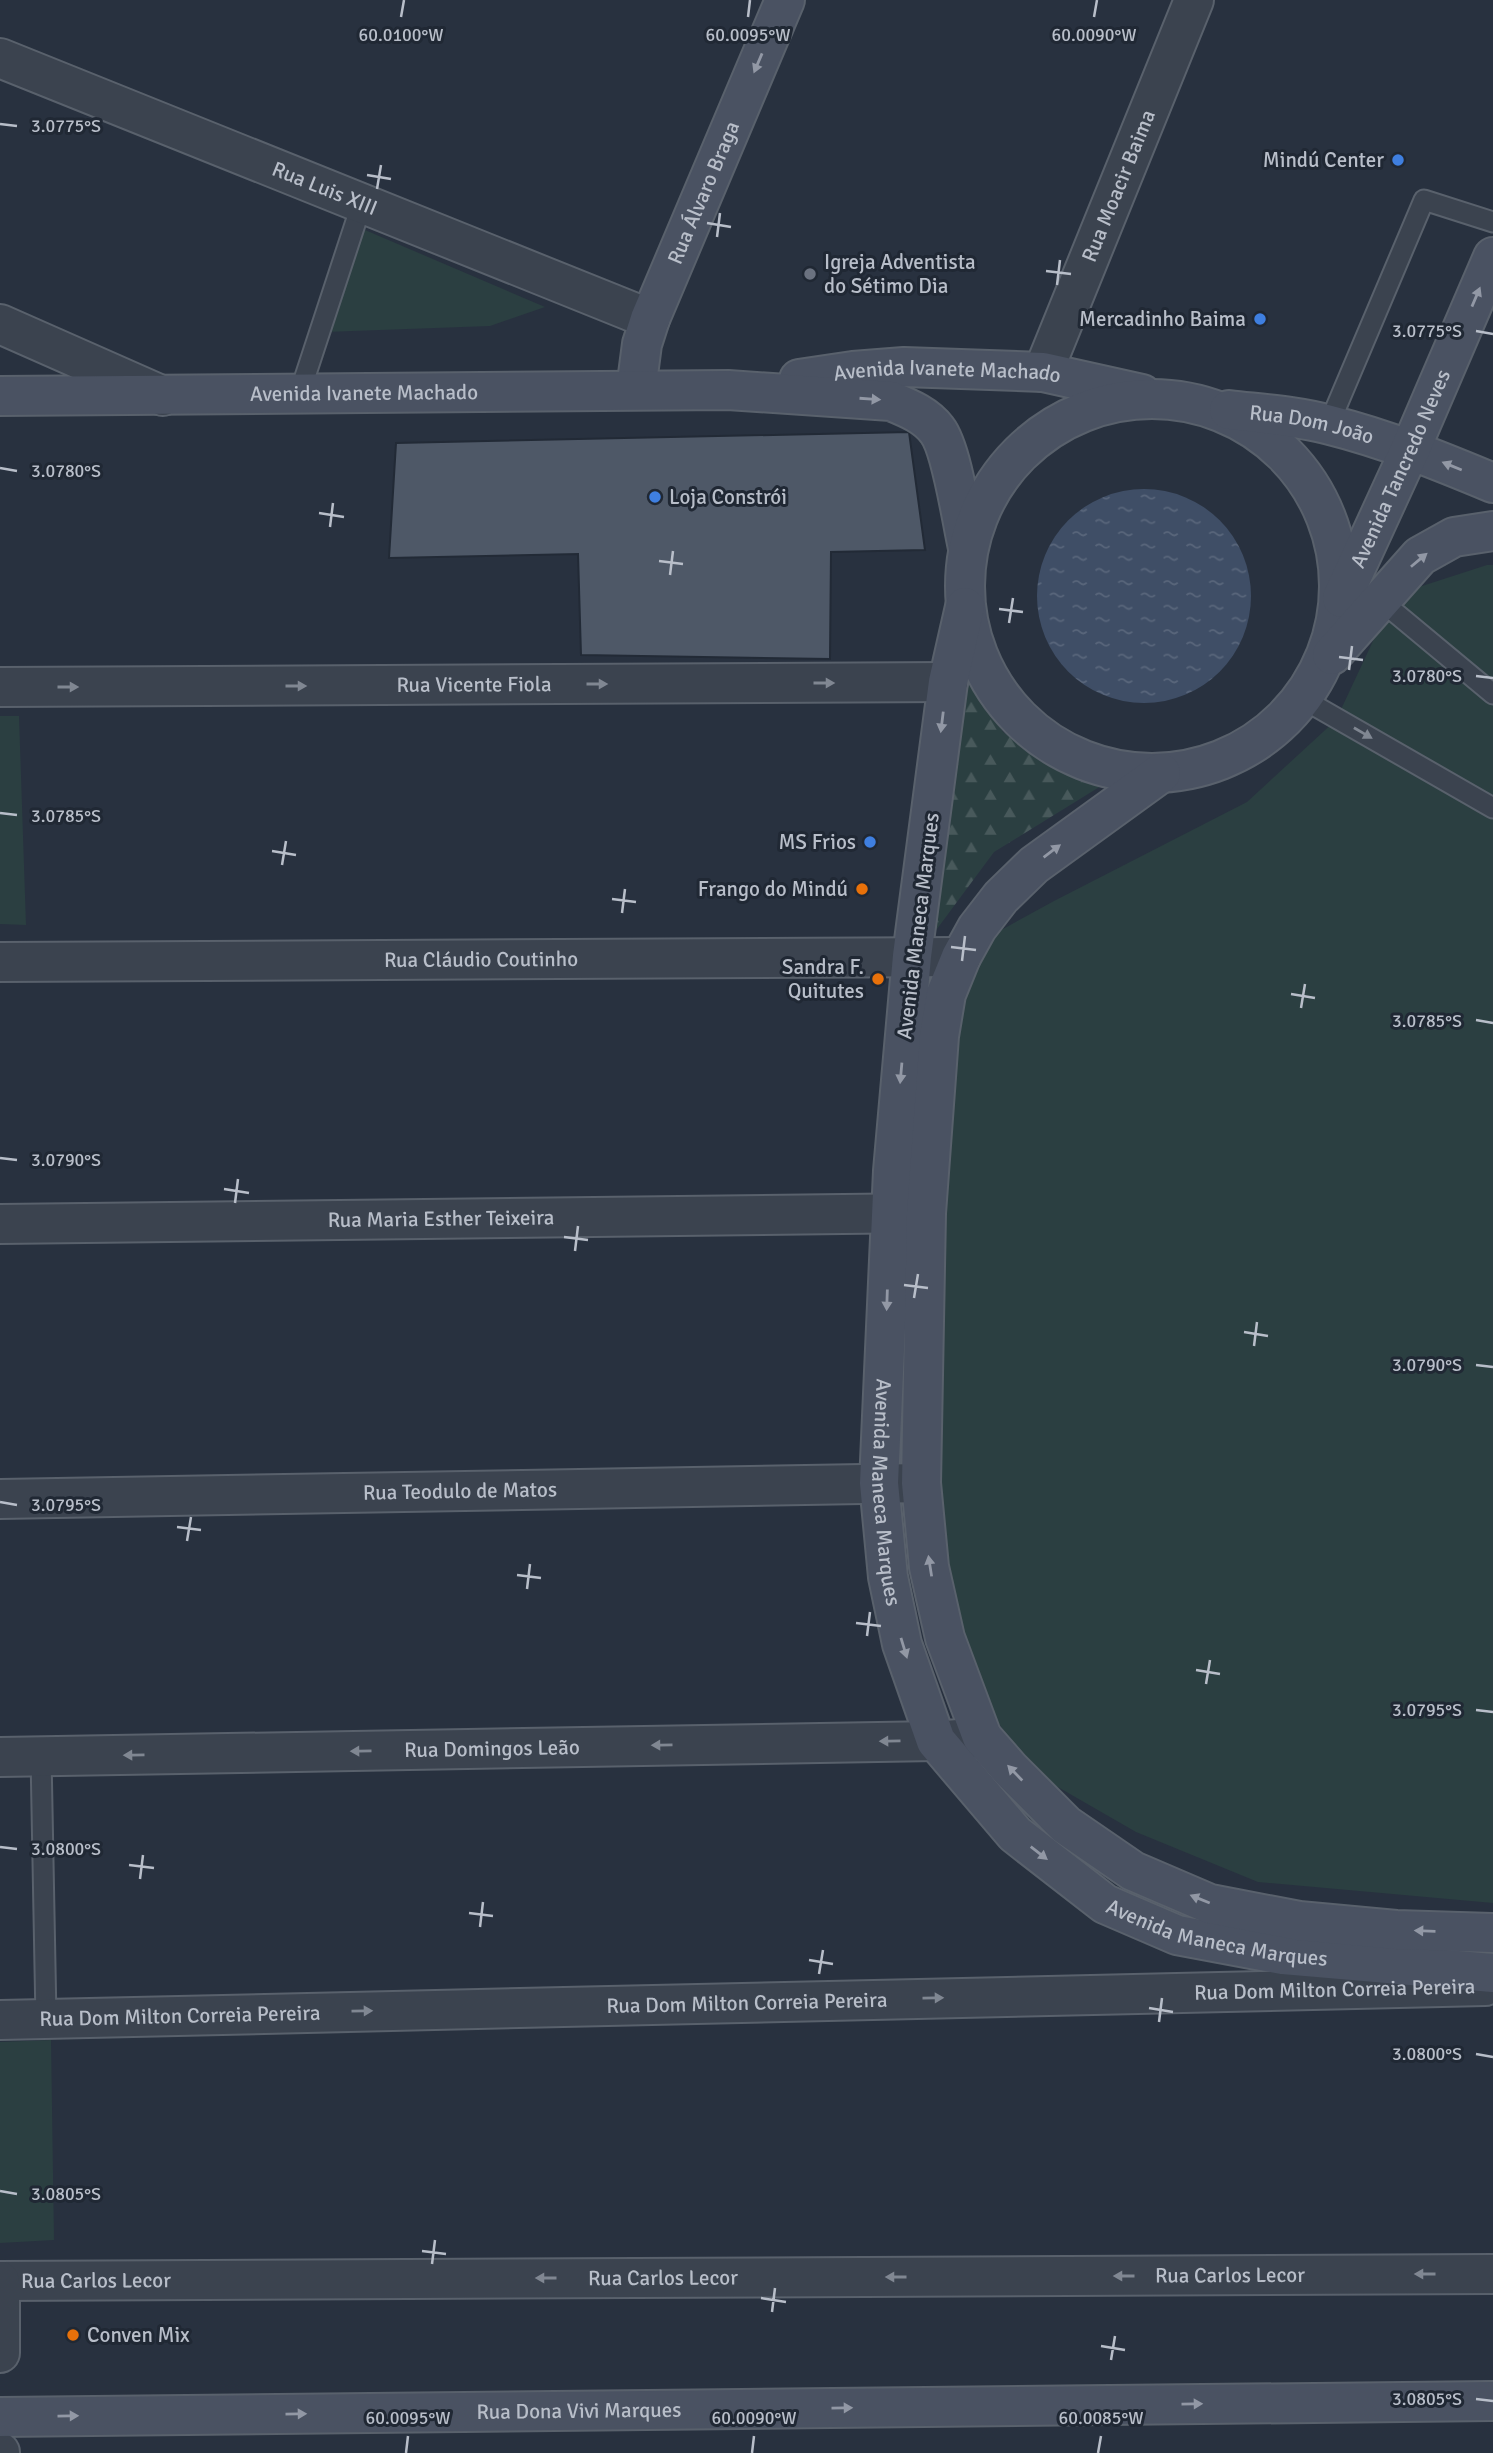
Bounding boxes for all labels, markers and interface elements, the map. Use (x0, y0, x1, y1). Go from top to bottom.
text: 60.0100°W (358, 24, 444, 46)
text: 60.0095°W (705, 24, 791, 46)
text: 60.0090°W (1051, 24, 1137, 46)
one-way arrow (752, 53, 764, 73)
street label: Rua Moacir Baima (1076, 106, 1161, 266)
text: 3.0775°S (31, 115, 101, 137)
street label: Rua Álvaro Braga (662, 117, 745, 268)
place label: Mindú Center (1263, 147, 1384, 173)
marker: Mindú Center (1390, 152, 1406, 168)
street label: Rua Luis XIII (268, 156, 381, 221)
place label: Igreja Adventista do Sétimo Dia (824, 249, 976, 299)
marker: Igreja Adventista do Sétimo Dia (802, 266, 818, 282)
one-way arrow (1470, 287, 1482, 307)
place label: Mercadinho Baima (1079, 306, 1246, 332)
marker: Mercadinho Baima (1252, 311, 1268, 327)
text: 3.0775°S (1392, 320, 1462, 342)
street label: Avenida Ivanete Machado (832, 354, 1064, 389)
street label: Avenida Tancredo Neves (1345, 365, 1456, 572)
street label: Avenida Ivanete Machado (250, 379, 478, 407)
one-way arrow (859, 394, 881, 405)
street label: Rua Dom João (1248, 399, 1377, 450)
text: 3.0780°S (31, 460, 101, 482)
one-way arrow (1441, 461, 1462, 472)
place label: Loja Constrói (669, 484, 787, 510)
marker: Loja Constrói (647, 489, 663, 505)
one-way arrow (1410, 552, 1428, 568)
text: 3.0780°S (1392, 665, 1462, 687)
street label: Rua Vicente Fiola (396, 671, 552, 698)
one-way arrow (813, 677, 835, 689)
one-way arrow (586, 678, 608, 690)
one-way arrow (285, 680, 307, 692)
one-way arrow (57, 681, 79, 693)
one-way arrow (937, 712, 948, 734)
one-way arrow (1353, 727, 1372, 739)
text: 3.0785°S (31, 805, 101, 827)
street label: Avenida Maneca Marques (891, 811, 945, 1041)
place label: MS Frios (778, 829, 856, 855)
marker: MS Frios (862, 834, 878, 850)
one-way arrow (1042, 844, 1060, 859)
place label: Frango do Mindú (698, 876, 848, 902)
marker: Frango do Mindú (854, 881, 870, 897)
street label: Rua Cláudio Coutinho (384, 946, 578, 973)
place label: Sandra F. Quitutes (782, 954, 864, 1004)
marker: Sandra F. Quitutes (870, 971, 886, 987)
text: 3.0785°S (1392, 1010, 1462, 1032)
one-way arrow (895, 1062, 906, 1084)
text: 3.0790°S (31, 1149, 101, 1171)
street label: Rua Maria Esther Teixeira (327, 1204, 555, 1233)
one-way arrow (881, 1289, 892, 1311)
text: 3.0790°S (1392, 1354, 1462, 1376)
street label: Avenida Maneca Marques (866, 1378, 907, 1608)
street label: Rua Teodulo de Matos (363, 1476, 557, 1506)
text: 3.0795°S (31, 1494, 101, 1516)
one-way arrow (924, 1555, 935, 1577)
one-way arrow (899, 1637, 909, 1658)
text: 3.0795°S (1392, 1699, 1462, 1721)
street label: Rua Domingos Leão (404, 1734, 580, 1763)
one-way arrow (878, 1736, 900, 1747)
one-way arrow (651, 1740, 673, 1751)
one-way arrow (350, 1745, 372, 1756)
one-way arrow (123, 1749, 145, 1760)
one-way arrow (1007, 1765, 1023, 1782)
text: 3.0800°S (31, 1838, 101, 1860)
one-way arrow (1030, 1846, 1048, 1861)
street label: Avenida Maneca Marques (1102, 1893, 1329, 1972)
one-way arrow (1190, 1894, 1211, 1905)
one-way arrow (1414, 1925, 1436, 1936)
street label: Rua Dom Milton Correia Pereira (1194, 1973, 1476, 2006)
street label: Rua Dom Milton Correia Pereira (606, 1987, 888, 2019)
one-way arrow (922, 1993, 944, 2004)
street label: Rua Dom Milton Correia Pereira (39, 2000, 321, 2032)
one-way arrow (351, 2006, 373, 2017)
text: 3.0800°S (1392, 2043, 1462, 2065)
text: 3.0805°S (31, 2183, 101, 2205)
street label: Rua Carlos Lecor (1155, 2262, 1305, 2289)
street label: Rua Carlos Lecor (588, 2265, 738, 2291)
street label: Rua Carlos Lecor (21, 2267, 171, 2294)
one-way arrow (1414, 2268, 1436, 2280)
one-way arrow (1113, 2270, 1135, 2282)
one-way arrow (885, 2271, 907, 2283)
one-way arrow (535, 2272, 557, 2284)
place label: Conven Mix (87, 2322, 190, 2348)
marker: Conven Mix (65, 2327, 81, 2343)
text: 3.0805°S (1392, 2388, 1462, 2410)
street label: Rua Dona Vivi Marques (476, 2397, 682, 2425)
one-way arrow (1181, 2398, 1203, 2410)
one-way arrow (831, 2402, 853, 2414)
text: 60.0095°W (365, 2407, 451, 2429)
text: 60.0090°W (711, 2407, 797, 2429)
text: 60.0085°W (1058, 2407, 1144, 2429)
one-way arrow (285, 2408, 307, 2419)
one-way arrow (57, 2410, 79, 2422)

